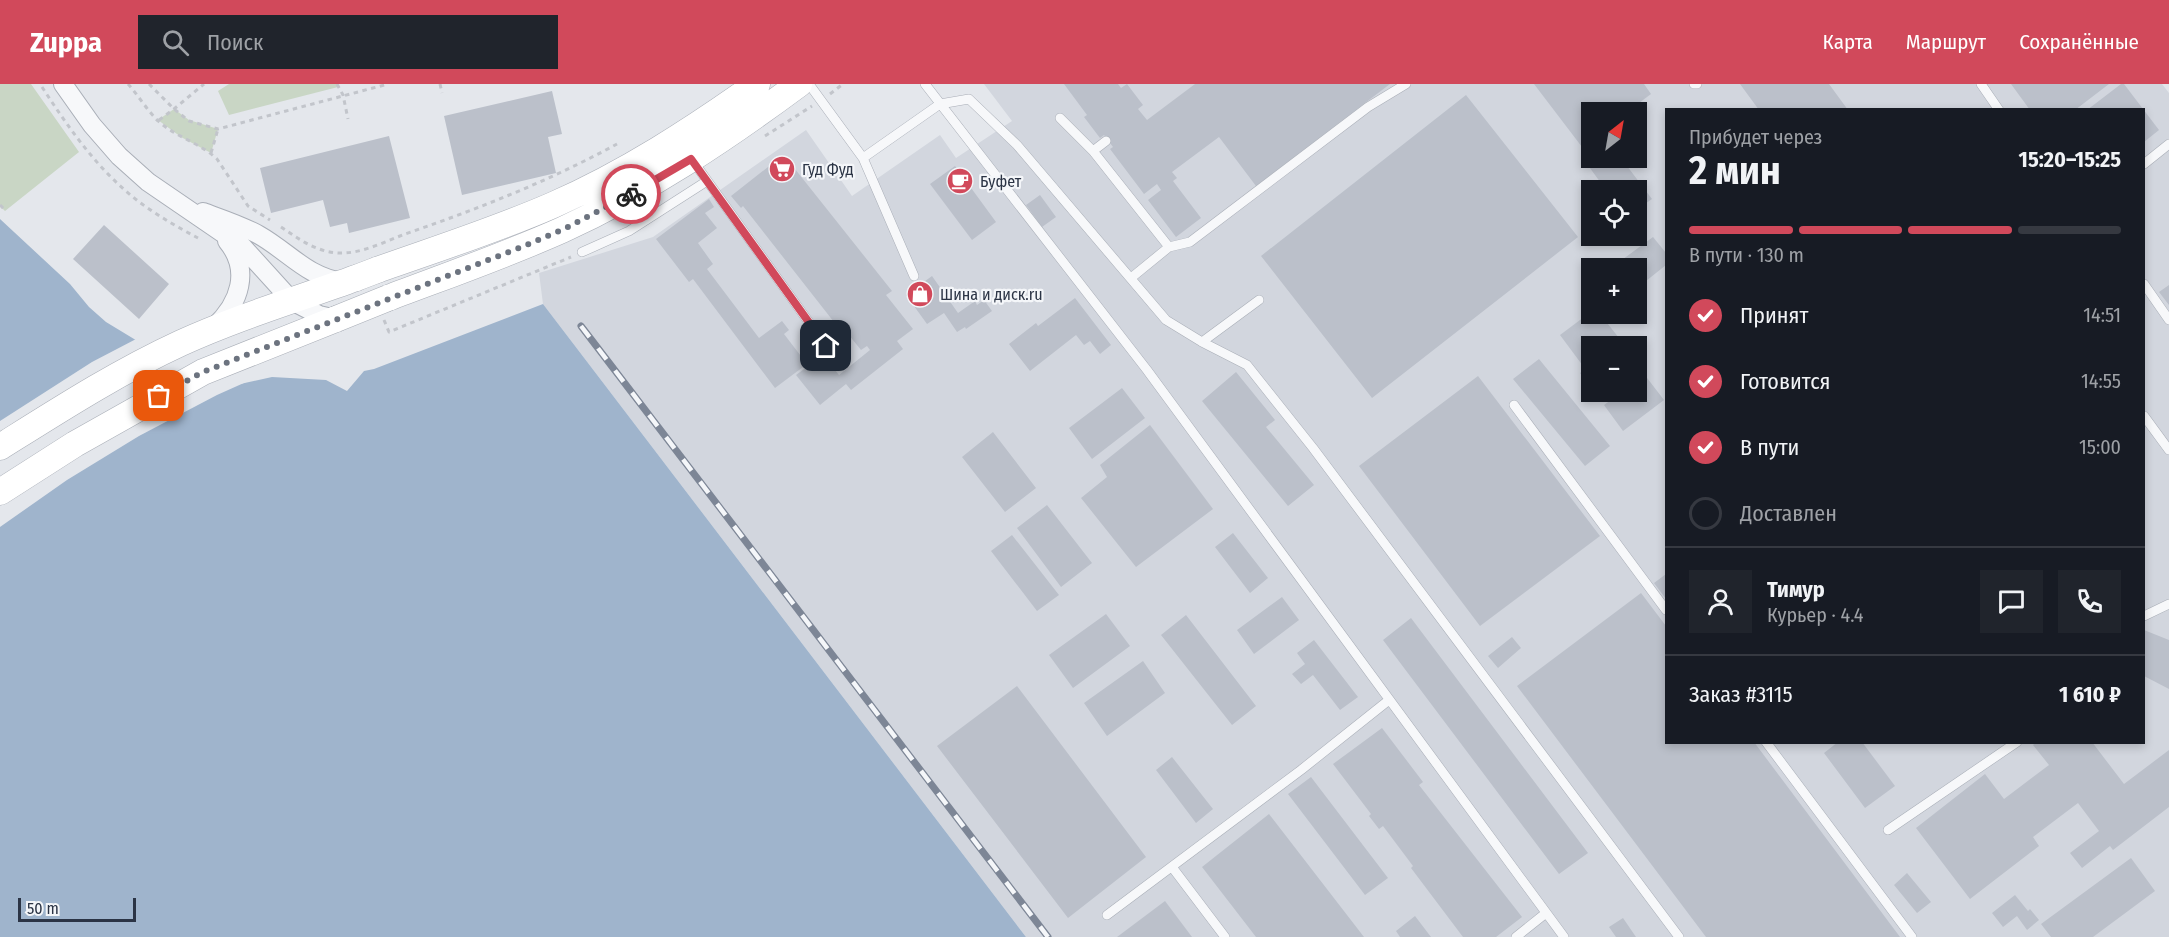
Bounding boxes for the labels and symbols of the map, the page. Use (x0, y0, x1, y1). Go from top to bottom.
north arrow (1581, 102, 1647, 168)
supermarket icon: Гуд Фуд (767, 154, 797, 184)
place label: Гуд Фуд (802, 160, 854, 179)
courier (601, 164, 661, 224)
cafe icon: Буфет (945, 166, 975, 196)
place label: Буфет (980, 172, 1022, 191)
shop icon: Шина и диск.ru (905, 279, 935, 309)
place label: Шина и диск.ru (940, 285, 1043, 304)
pin (800, 320, 851, 371)
pin (133, 370, 184, 421)
scale bar (18, 895, 136, 922)

